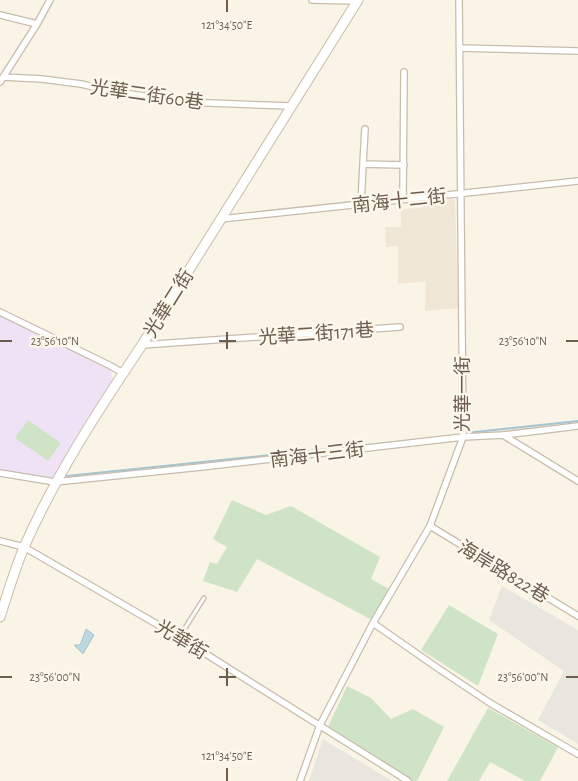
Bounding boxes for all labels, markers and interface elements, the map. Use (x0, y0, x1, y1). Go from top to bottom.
text: 121°34'50"E (202, 19, 252, 31)
street label: 光華二街60巷 (89, 76, 205, 113)
street label: 南海十二街 (351, 185, 447, 216)
street label: 光華二街 (140, 266, 197, 341)
street label: 光華二街171巷 (257, 319, 375, 348)
text: 23°56'10"N (31, 335, 79, 347)
text: 23°56'10"N (499, 335, 547, 347)
street label: 光華一街 (453, 356, 473, 432)
street label: 南海十三街 (269, 438, 365, 471)
street label: 海岸路822巷 (454, 536, 553, 607)
street label: 光華街 (152, 617, 211, 663)
text: 23°56'00"N (30, 671, 80, 683)
text: 23°56'00"N (498, 671, 548, 683)
text: 121°34'50"E (202, 750, 252, 762)

